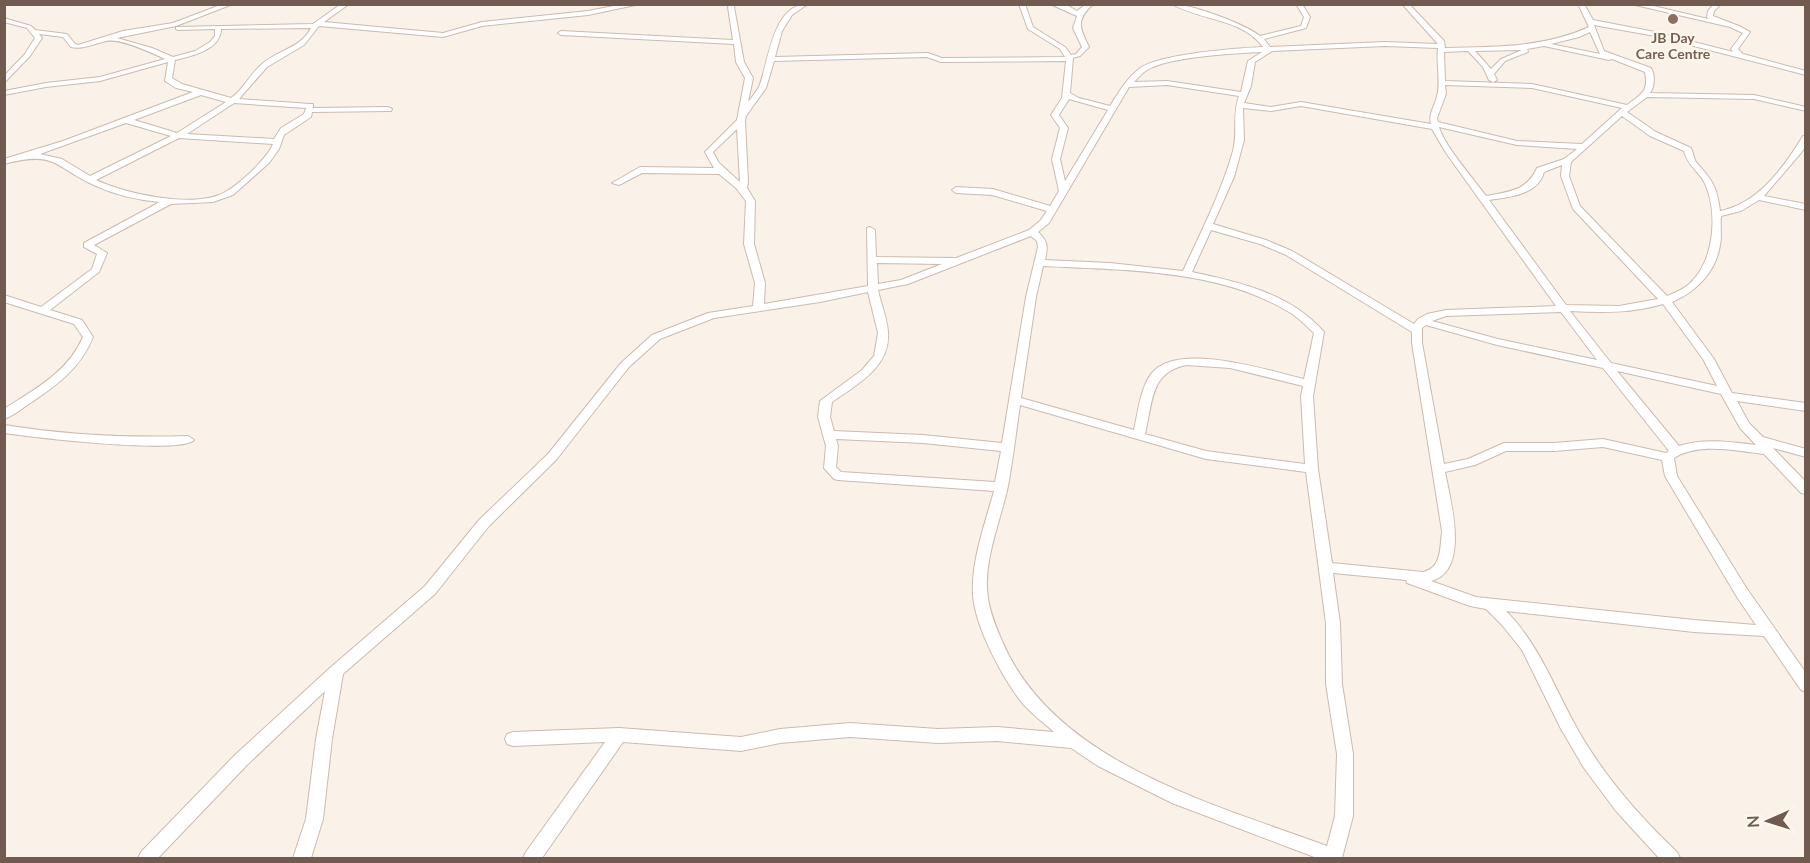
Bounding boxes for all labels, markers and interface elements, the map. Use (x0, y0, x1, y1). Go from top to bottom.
marker: JB Day Care Centre (1666, 12, 1680, 26)
place label: JB Day Care Centre (1636, 29, 1711, 62)
north arrow (1738, 791, 1798, 851)
text: N (1743, 815, 1762, 828)

